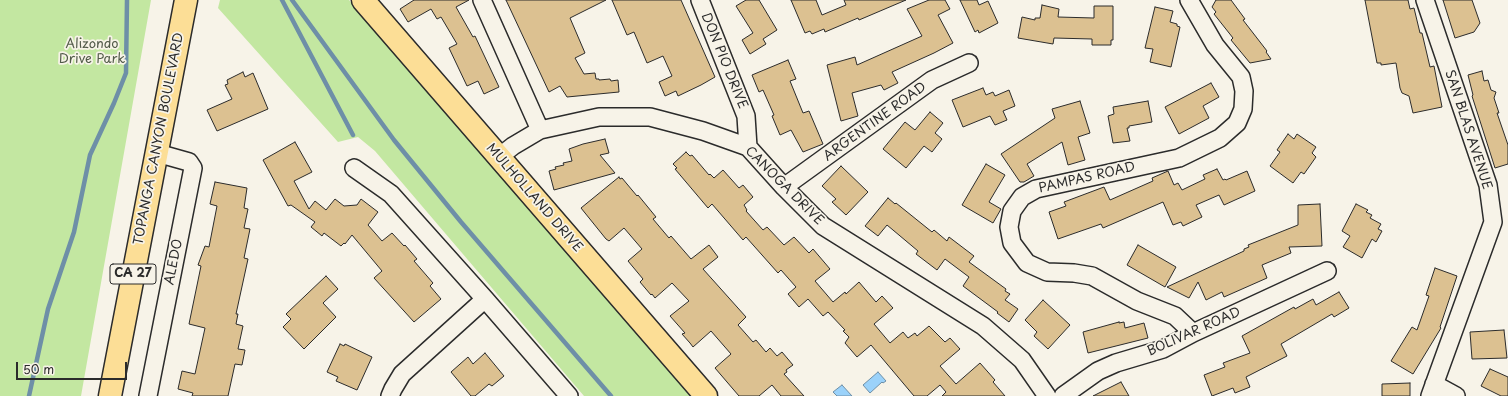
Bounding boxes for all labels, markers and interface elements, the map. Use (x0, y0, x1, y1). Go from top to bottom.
street label: DON PIO DRIVE (698, 11, 750, 111)
street label: TOPANGA CANYON BOULEVARD (131, 31, 187, 247)
park label: Alizondo Drive Park (59, 36, 125, 67)
street label: SAN BLAS AVENUE (1441, 68, 1495, 192)
street label: ARGENTINE ROAD (820, 79, 930, 165)
street label: MULHOLLAND DRIVE (483, 140, 585, 256)
street label: CANOGA DRIVE (741, 143, 827, 229)
street label: PAMPAS ROAD (1037, 159, 1137, 197)
street label: ALEDO (162, 238, 186, 286)
road number: CA 27 (110, 264, 156, 284)
street label: BOLIVAR ROAD (1145, 304, 1243, 360)
scale bar (18, 354, 129, 380)
text: 50 m (23, 360, 54, 378)

